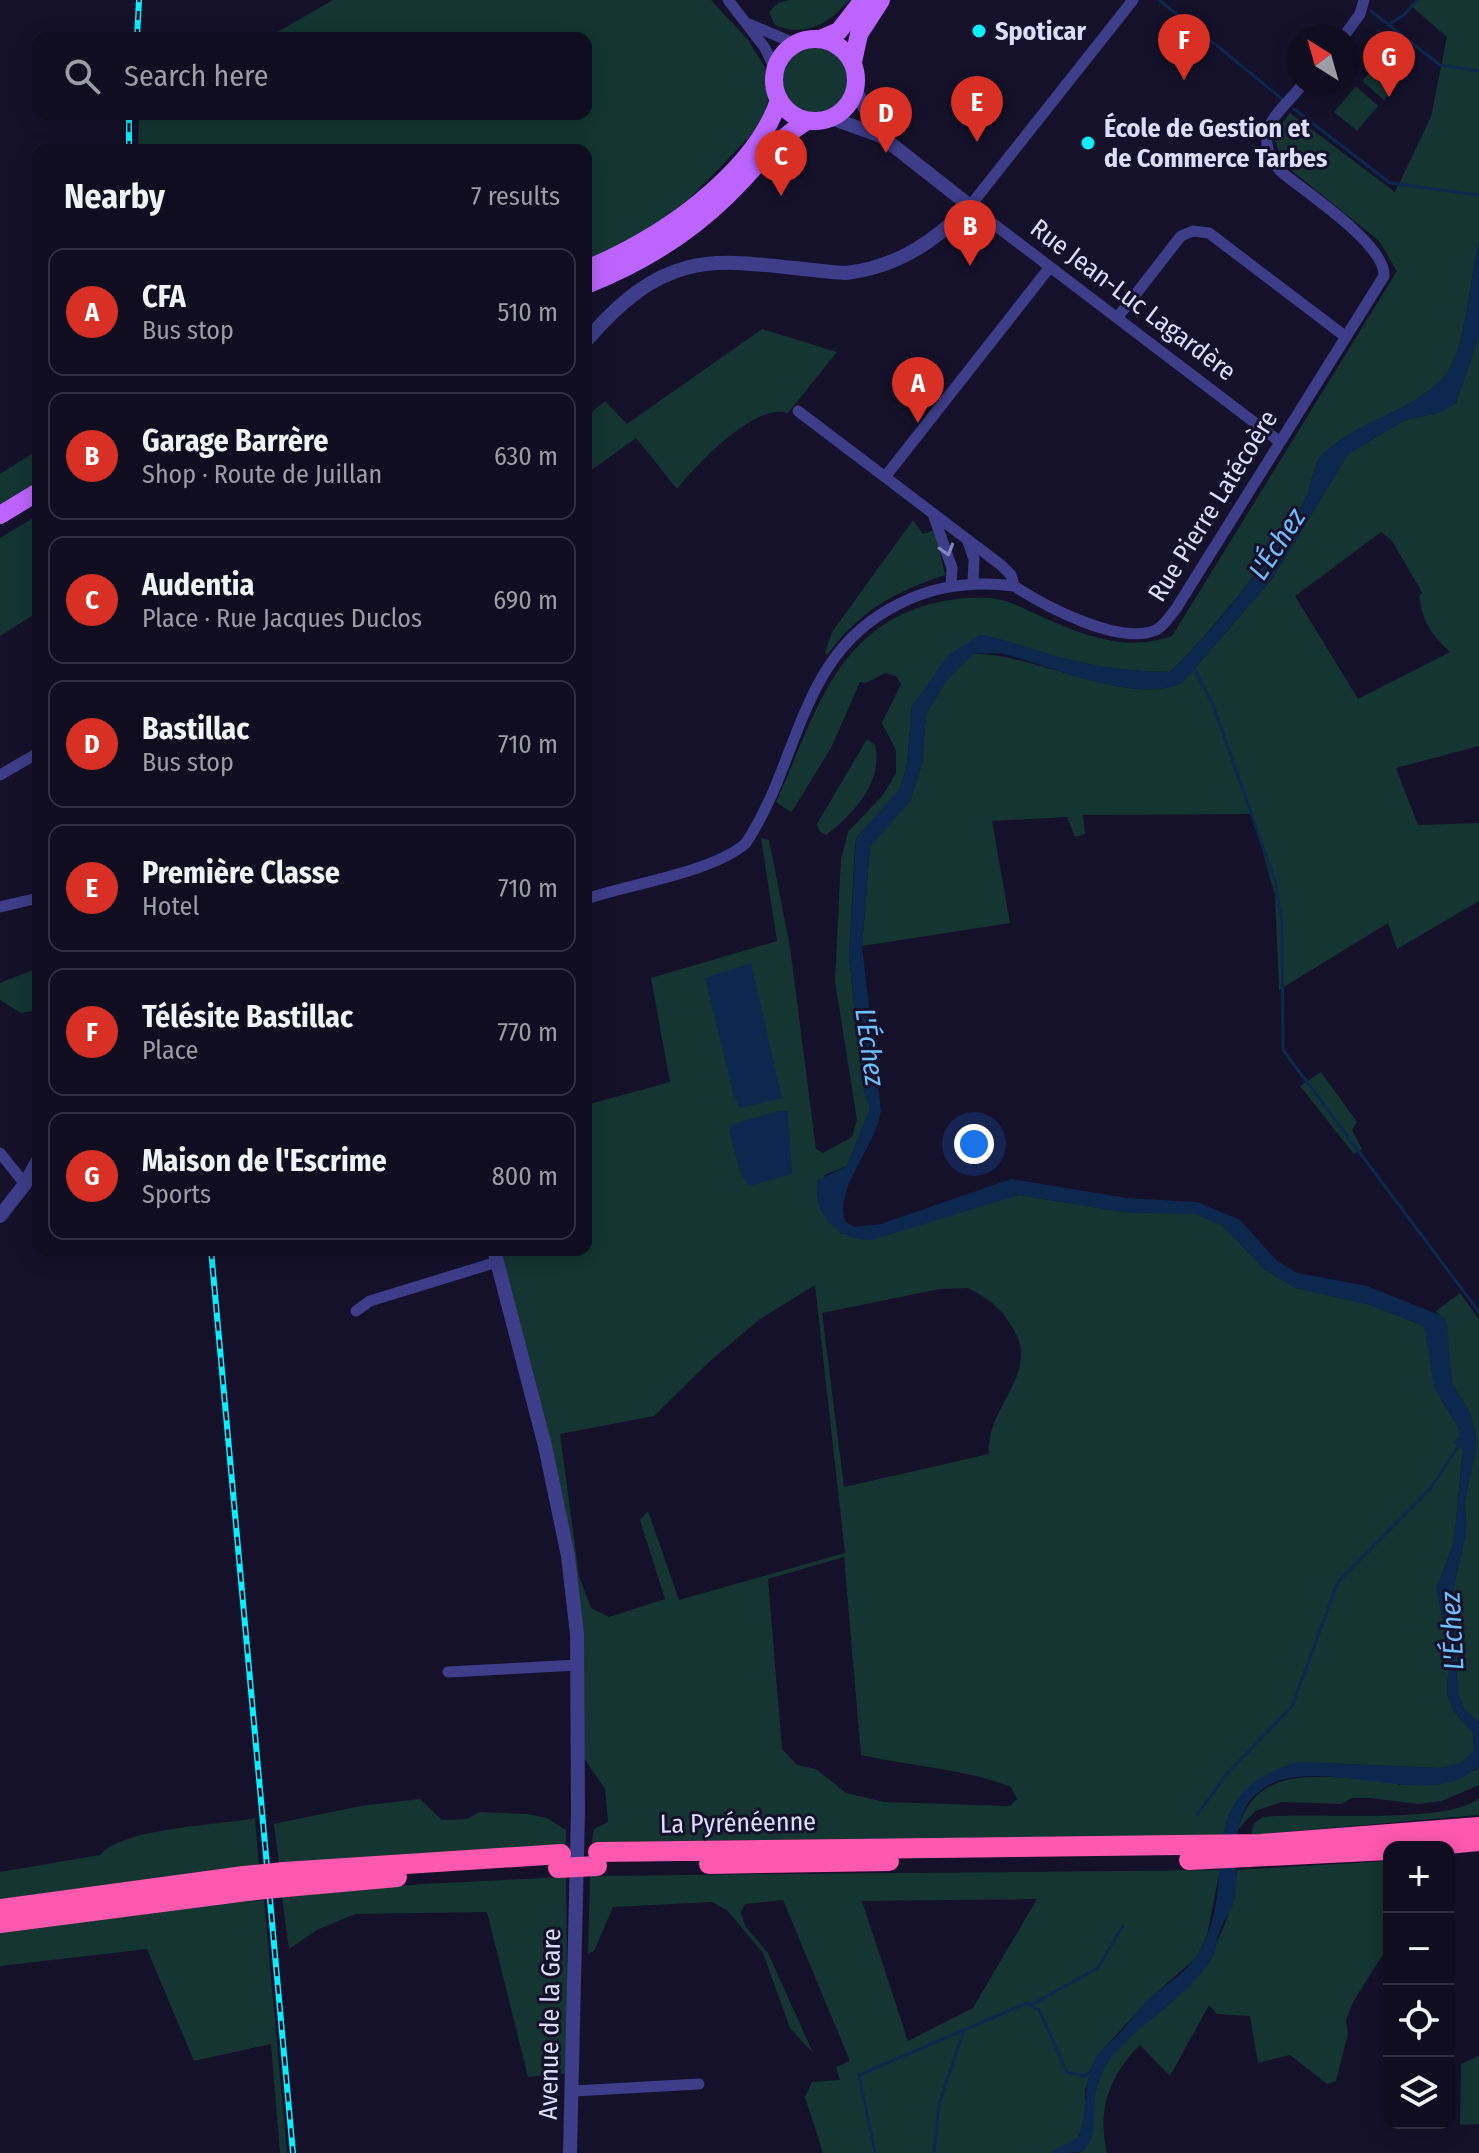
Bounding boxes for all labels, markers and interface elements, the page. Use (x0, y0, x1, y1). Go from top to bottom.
pin: F (1158, 14, 1210, 80)
place label: Spoticar (995, 16, 1086, 47)
marker: Spoticar (970, 22, 988, 40)
north arrow (1287, 24, 1359, 96)
pin: G (1363, 31, 1415, 97)
search box (32, 32, 592, 120)
icon: search (60, 54, 104, 98)
text: Search here (124, 58, 269, 94)
pin: E (951, 76, 1003, 142)
pin: D (860, 87, 912, 153)
place label: École de Gestion et de Commerce Tarbes (1104, 112, 1327, 174)
pin: C (755, 130, 807, 196)
marker: École de Gestion et de Commerce Tarbes (1079, 134, 1097, 152)
text: Nearby (64, 176, 165, 217)
text: 7 results (471, 181, 560, 212)
pin: B (944, 200, 996, 266)
street label: Rue Jean-Luc Lagardère (1024, 213, 1242, 387)
text: CFA (142, 279, 186, 315)
text: A (85, 297, 99, 328)
text: 510 m (498, 297, 558, 328)
text: Bus stop (142, 315, 234, 346)
pin: A (892, 357, 944, 423)
street label: Rue Pierre Latécoère (1142, 405, 1284, 607)
text: Garage Barrère (142, 423, 328, 459)
text: B (85, 441, 99, 472)
text: 630 m (494, 441, 558, 472)
text: Shop · Route de Juillan (142, 459, 382, 490)
water label: L'Échez (1242, 501, 1313, 586)
one-way arrow (938, 543, 954, 557)
text: Audentia (142, 567, 254, 603)
text: C (85, 585, 99, 616)
text: 690 m (493, 585, 558, 616)
text: Place · Rue Jacques Duclos (142, 603, 422, 634)
text: Bastillac (142, 711, 249, 747)
text: D (84, 729, 100, 760)
text: 710 m (498, 729, 558, 760)
text: Bus stop (142, 747, 234, 778)
text: Première Classe (142, 855, 340, 891)
text: E (86, 873, 98, 904)
text: 710 m (498, 873, 558, 904)
text: Hotel (142, 891, 199, 922)
text: Télésite Bastillac (142, 999, 353, 1035)
water label: L'Échez (848, 1006, 892, 1089)
text: F (86, 1017, 98, 1048)
text: 770 m (497, 1017, 558, 1048)
text: Place (142, 1035, 198, 1066)
your location (954, 1124, 994, 1164)
text: Maison de l'Escrime (142, 1143, 387, 1179)
text: G (84, 1161, 100, 1192)
text: 800 m (492, 1161, 558, 1192)
text: Sports (142, 1179, 211, 1210)
water label: L'Échez (1433, 1590, 1471, 1671)
street label: La Pyrénéenne (660, 1806, 816, 1840)
map controls (1383, 1841, 1455, 2129)
button: + (1383, 1841, 1455, 1913)
button: − (1383, 1913, 1455, 1985)
street label: Avenue de la Gare (533, 1928, 567, 2120)
button: locate (1383, 1985, 1455, 2057)
button: layers (1383, 2057, 1455, 2129)

